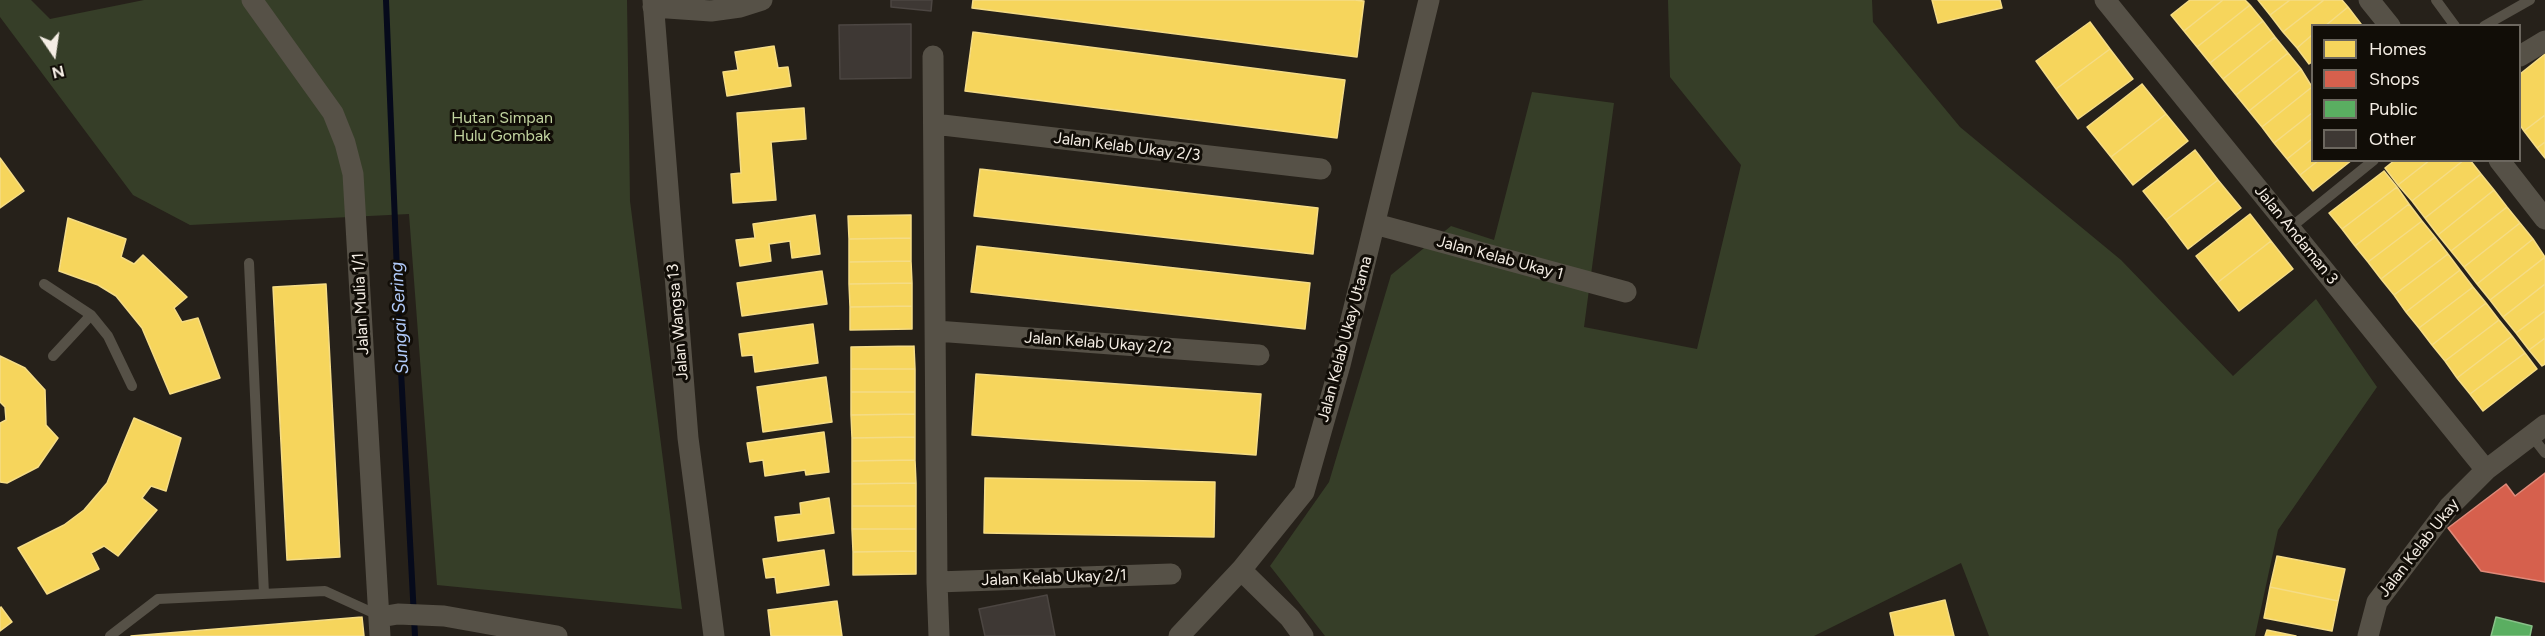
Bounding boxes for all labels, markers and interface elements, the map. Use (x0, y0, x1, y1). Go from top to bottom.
north arrow (24, 24, 84, 84)
legend (2311, 24, 2521, 162)
text: Homes (2369, 38, 2427, 60)
text: N (50, 61, 66, 83)
text: Shops (2369, 68, 2420, 90)
text: Public (2369, 98, 2418, 120)
park label: Hutan Simpan Hulu Gombak (451, 108, 553, 146)
street label: Jalan Kelab Ukay 2/3 (1053, 128, 1201, 166)
text: Other (2369, 128, 2416, 150)
street label: Jalan Andaman 3 (2250, 182, 2342, 288)
street label: Jalan Kelab Ukay 1 (1435, 232, 1565, 284)
street label: Jalan Mulia 1/1 (349, 252, 373, 356)
street label: Jalan Kelab Ukay Utama (1314, 254, 1376, 424)
water label: Sungai Sering (386, 261, 414, 375)
street label: Jalan Wangsa 13 (663, 263, 693, 381)
street label: Jalan Kelab Ukay 2/2 (1024, 328, 1172, 358)
street label: Jalan Kelab Ukay (2375, 495, 2463, 601)
street label: Jalan Kelab Ukay 2/1 (981, 566, 1127, 590)

